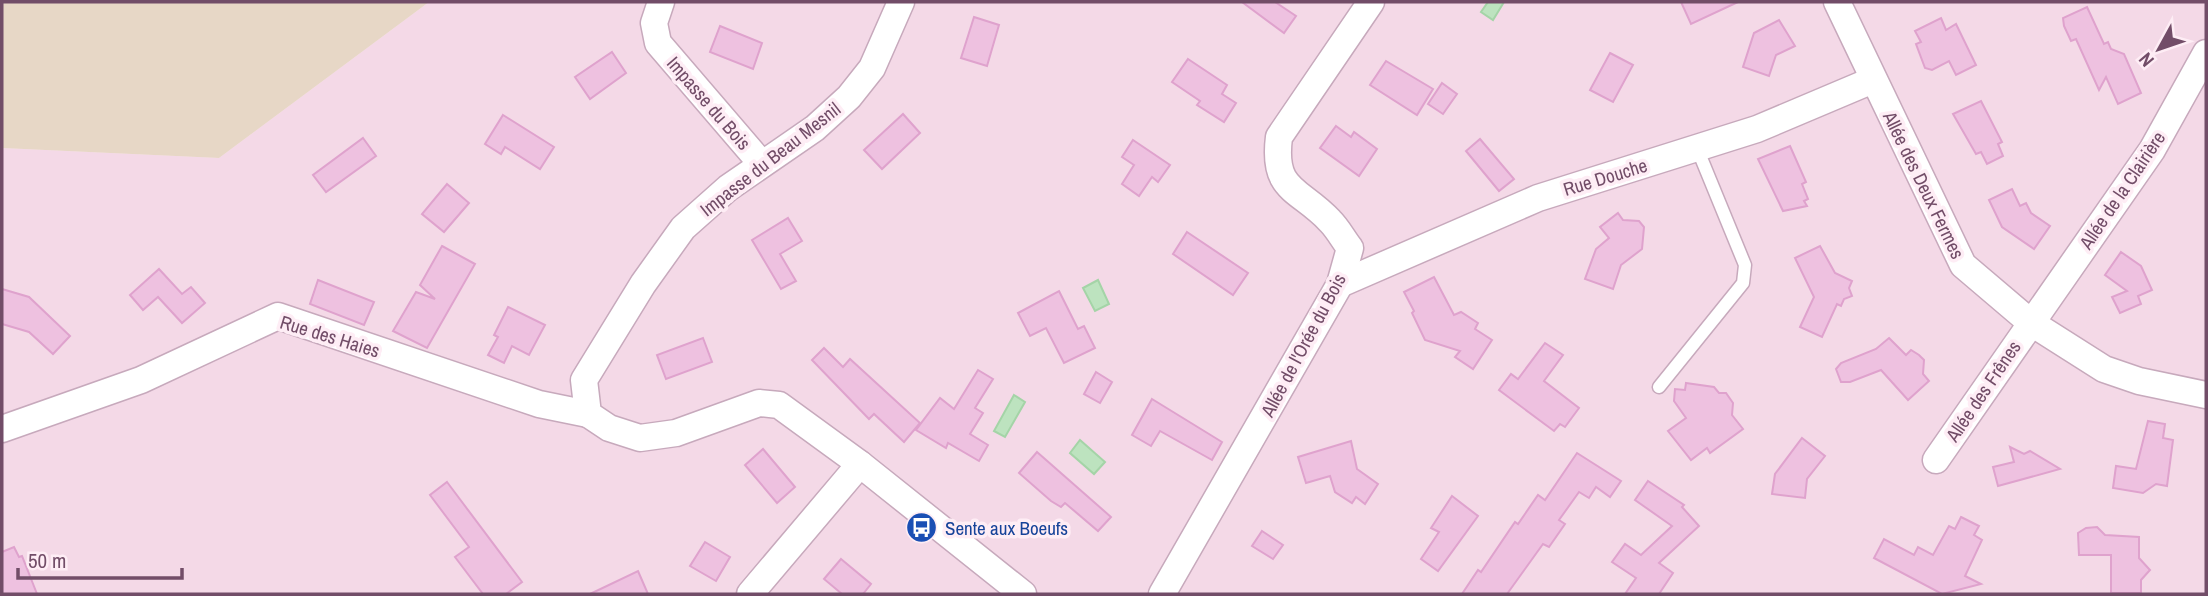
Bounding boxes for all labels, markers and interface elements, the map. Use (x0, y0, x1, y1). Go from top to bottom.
north arrow (2124, 14, 2194, 84)
text: N (2132, 47, 2160, 73)
street label: Impasse du Bois (661, 51, 757, 155)
street label: Impasse du Beau Mesnil (694, 96, 846, 222)
street label: Allée des Deux Fermes (1877, 106, 1971, 263)
street label: Allée de la Clairière (2072, 126, 2171, 255)
street label: Rue Douche (1560, 152, 1650, 202)
street label: Allée de l'Orée du Bois (1254, 269, 1352, 422)
street label: Rue des Haies (277, 309, 383, 364)
street label: Allée des Frênes (1939, 335, 2027, 448)
bus stop icon: Sente aux Boeufs (905, 511, 939, 545)
place label: Sente aux Boeufs (945, 515, 1068, 541)
scale bar (18, 536, 182, 580)
text: 50 m (28, 546, 66, 575)

